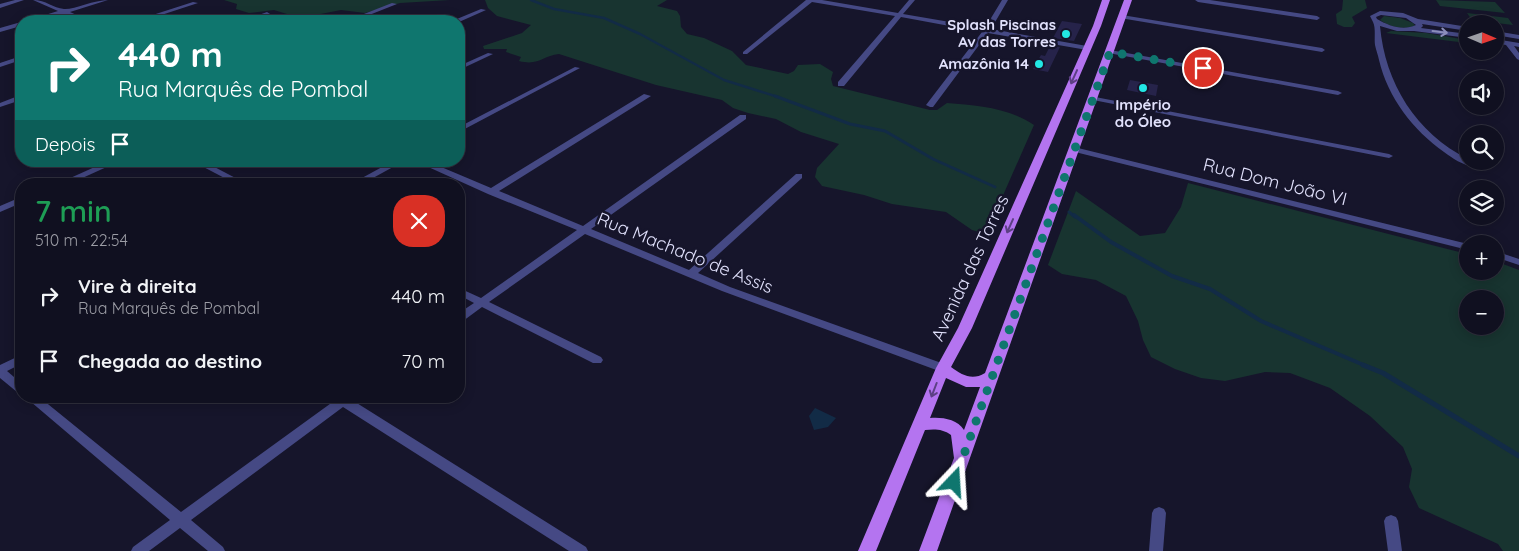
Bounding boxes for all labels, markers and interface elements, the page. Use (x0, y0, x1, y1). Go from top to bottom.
place label: Splash Piscinas Av das Torres (947, 15, 1056, 51)
north arrow (1459, 15, 1504, 60)
map controls (1459, 15, 1504, 335)
one-way arrow (1432, 27, 1448, 37)
marker: Splash Piscinas Av das Torres (1060, 28, 1072, 40)
text: 440 m (118, 32, 223, 76)
icon: right (35, 35, 100, 100)
pin (1182, 47, 1224, 89)
place label: Amazônia 14 (939, 54, 1029, 73)
icon: arrive (1189, 54, 1217, 82)
marker: Amazônia 14 (1033, 58, 1045, 70)
one-way arrow (1069, 69, 1079, 84)
button: sound (1459, 70, 1504, 115)
text: Rua Marquês de Pombal (118, 75, 368, 103)
marker: Império do Óleo (1137, 82, 1149, 94)
place label: Império do Óleo (1115, 95, 1171, 131)
button: search (1459, 125, 1504, 170)
icon: arrive (106, 130, 134, 158)
text: Depois (35, 132, 96, 156)
street label: Rua Dom João VI (1201, 153, 1350, 211)
button: layers (1459, 180, 1504, 225)
street label: Avenida das Torres (926, 191, 1013, 345)
text: 7 min (35, 192, 112, 230)
button: close (393, 195, 445, 247)
street label: Rua Machado de Assis (594, 207, 777, 298)
one-way arrow (1004, 218, 1014, 233)
text: 510 m · 22:54 (35, 230, 128, 250)
button: + (1459, 235, 1504, 280)
text: Vire à direita (78, 274, 197, 298)
icon: right (35, 282, 63, 310)
text: 440 m (391, 284, 445, 308)
button: − (1459, 290, 1504, 335)
text: Rua Marquês de Pombal (78, 298, 260, 318)
icon: arrive (35, 347, 63, 375)
text: Chegada ao destino (78, 349, 262, 373)
text: 70 m (401, 349, 445, 373)
one-way arrow (929, 381, 938, 397)
position arrow (927, 455, 979, 507)

